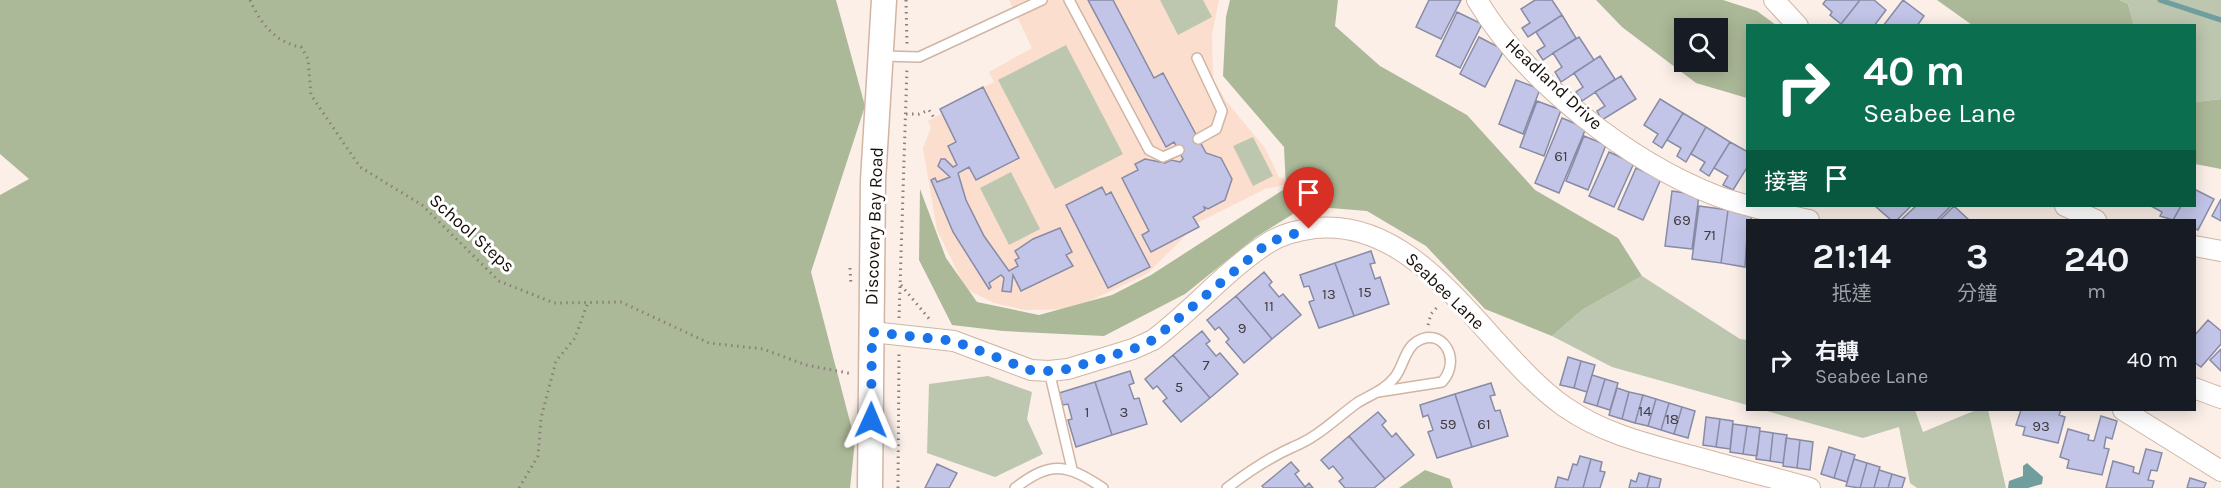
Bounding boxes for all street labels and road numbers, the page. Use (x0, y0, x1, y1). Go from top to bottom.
street label: Headland Drive (1501, 33, 1607, 135)
street label: Discovery Bay Road (860, 146, 888, 306)
street label: School Steps (425, 189, 519, 277)
street label: Seabee Lane (1401, 248, 1489, 334)

